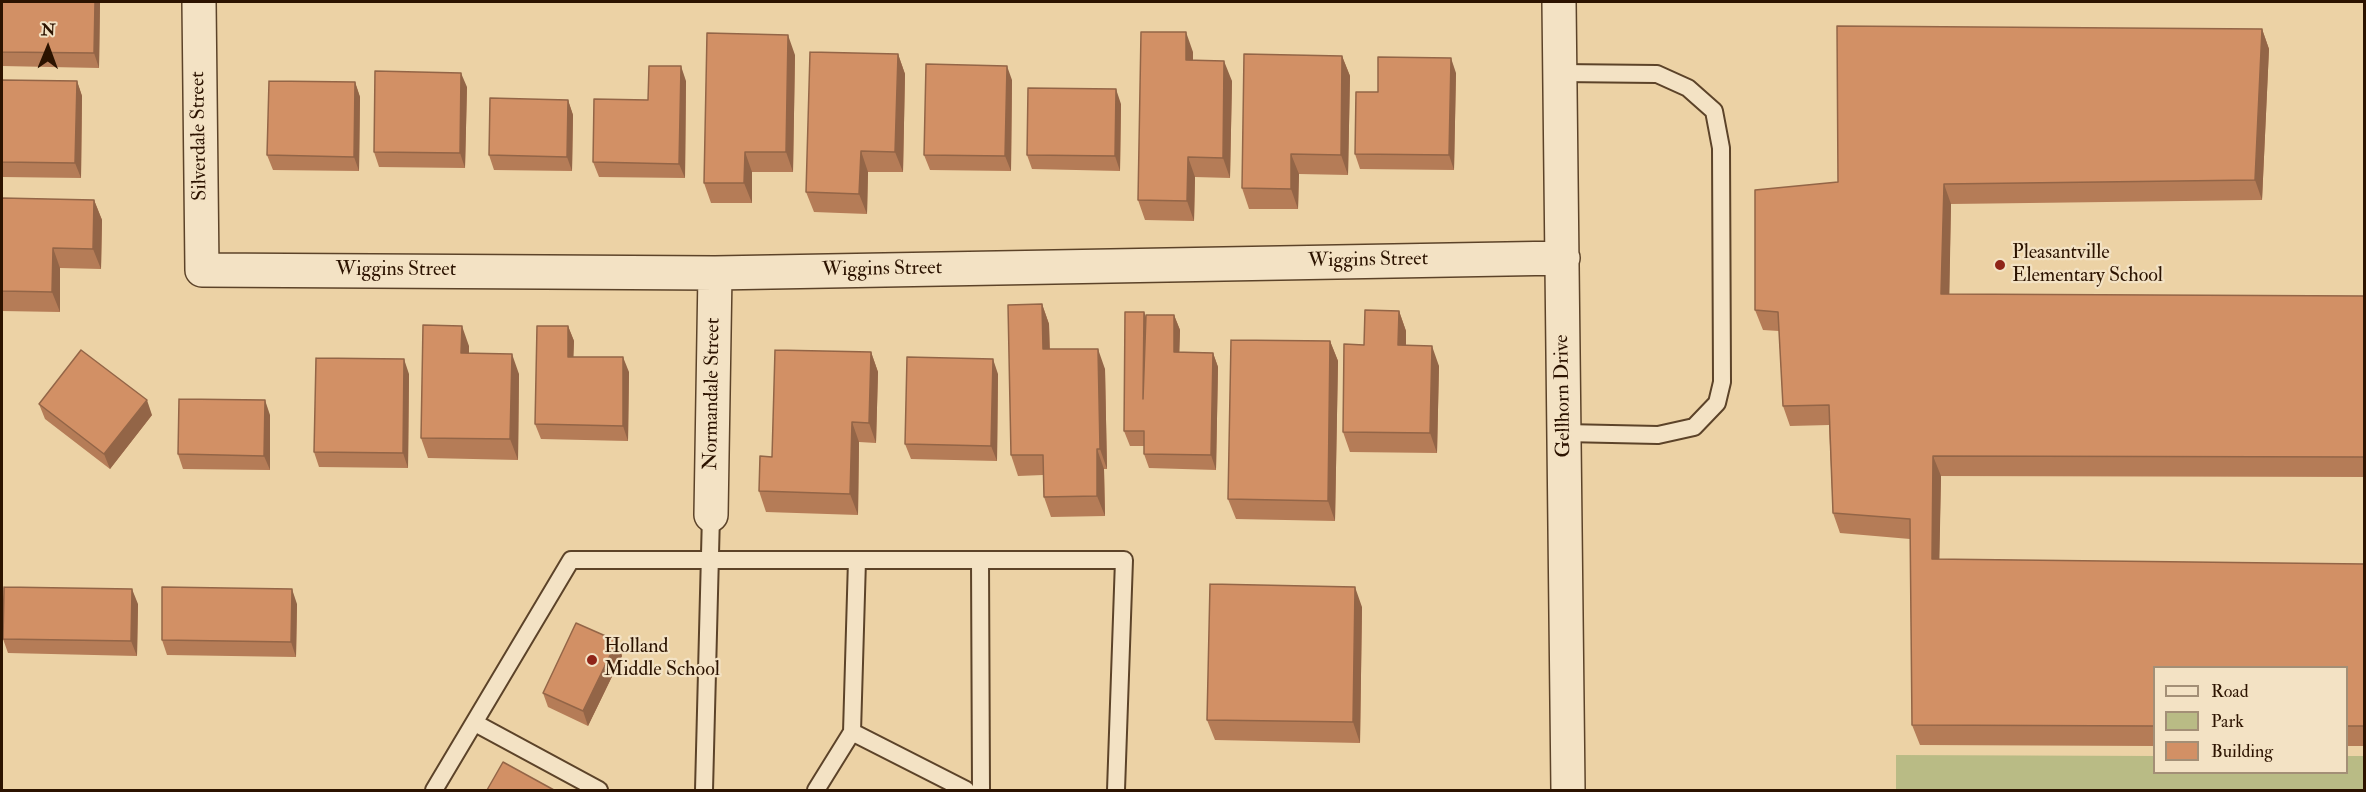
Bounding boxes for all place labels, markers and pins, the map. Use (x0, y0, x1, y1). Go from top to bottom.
place label: Pleasantville Elementary School (2012, 242, 2163, 289)
marker: Pleasantville Elementary School (1993, 258, 2007, 272)
place label: Holland Middle School (604, 636, 720, 683)
marker: Holland Middle School (585, 653, 599, 667)

